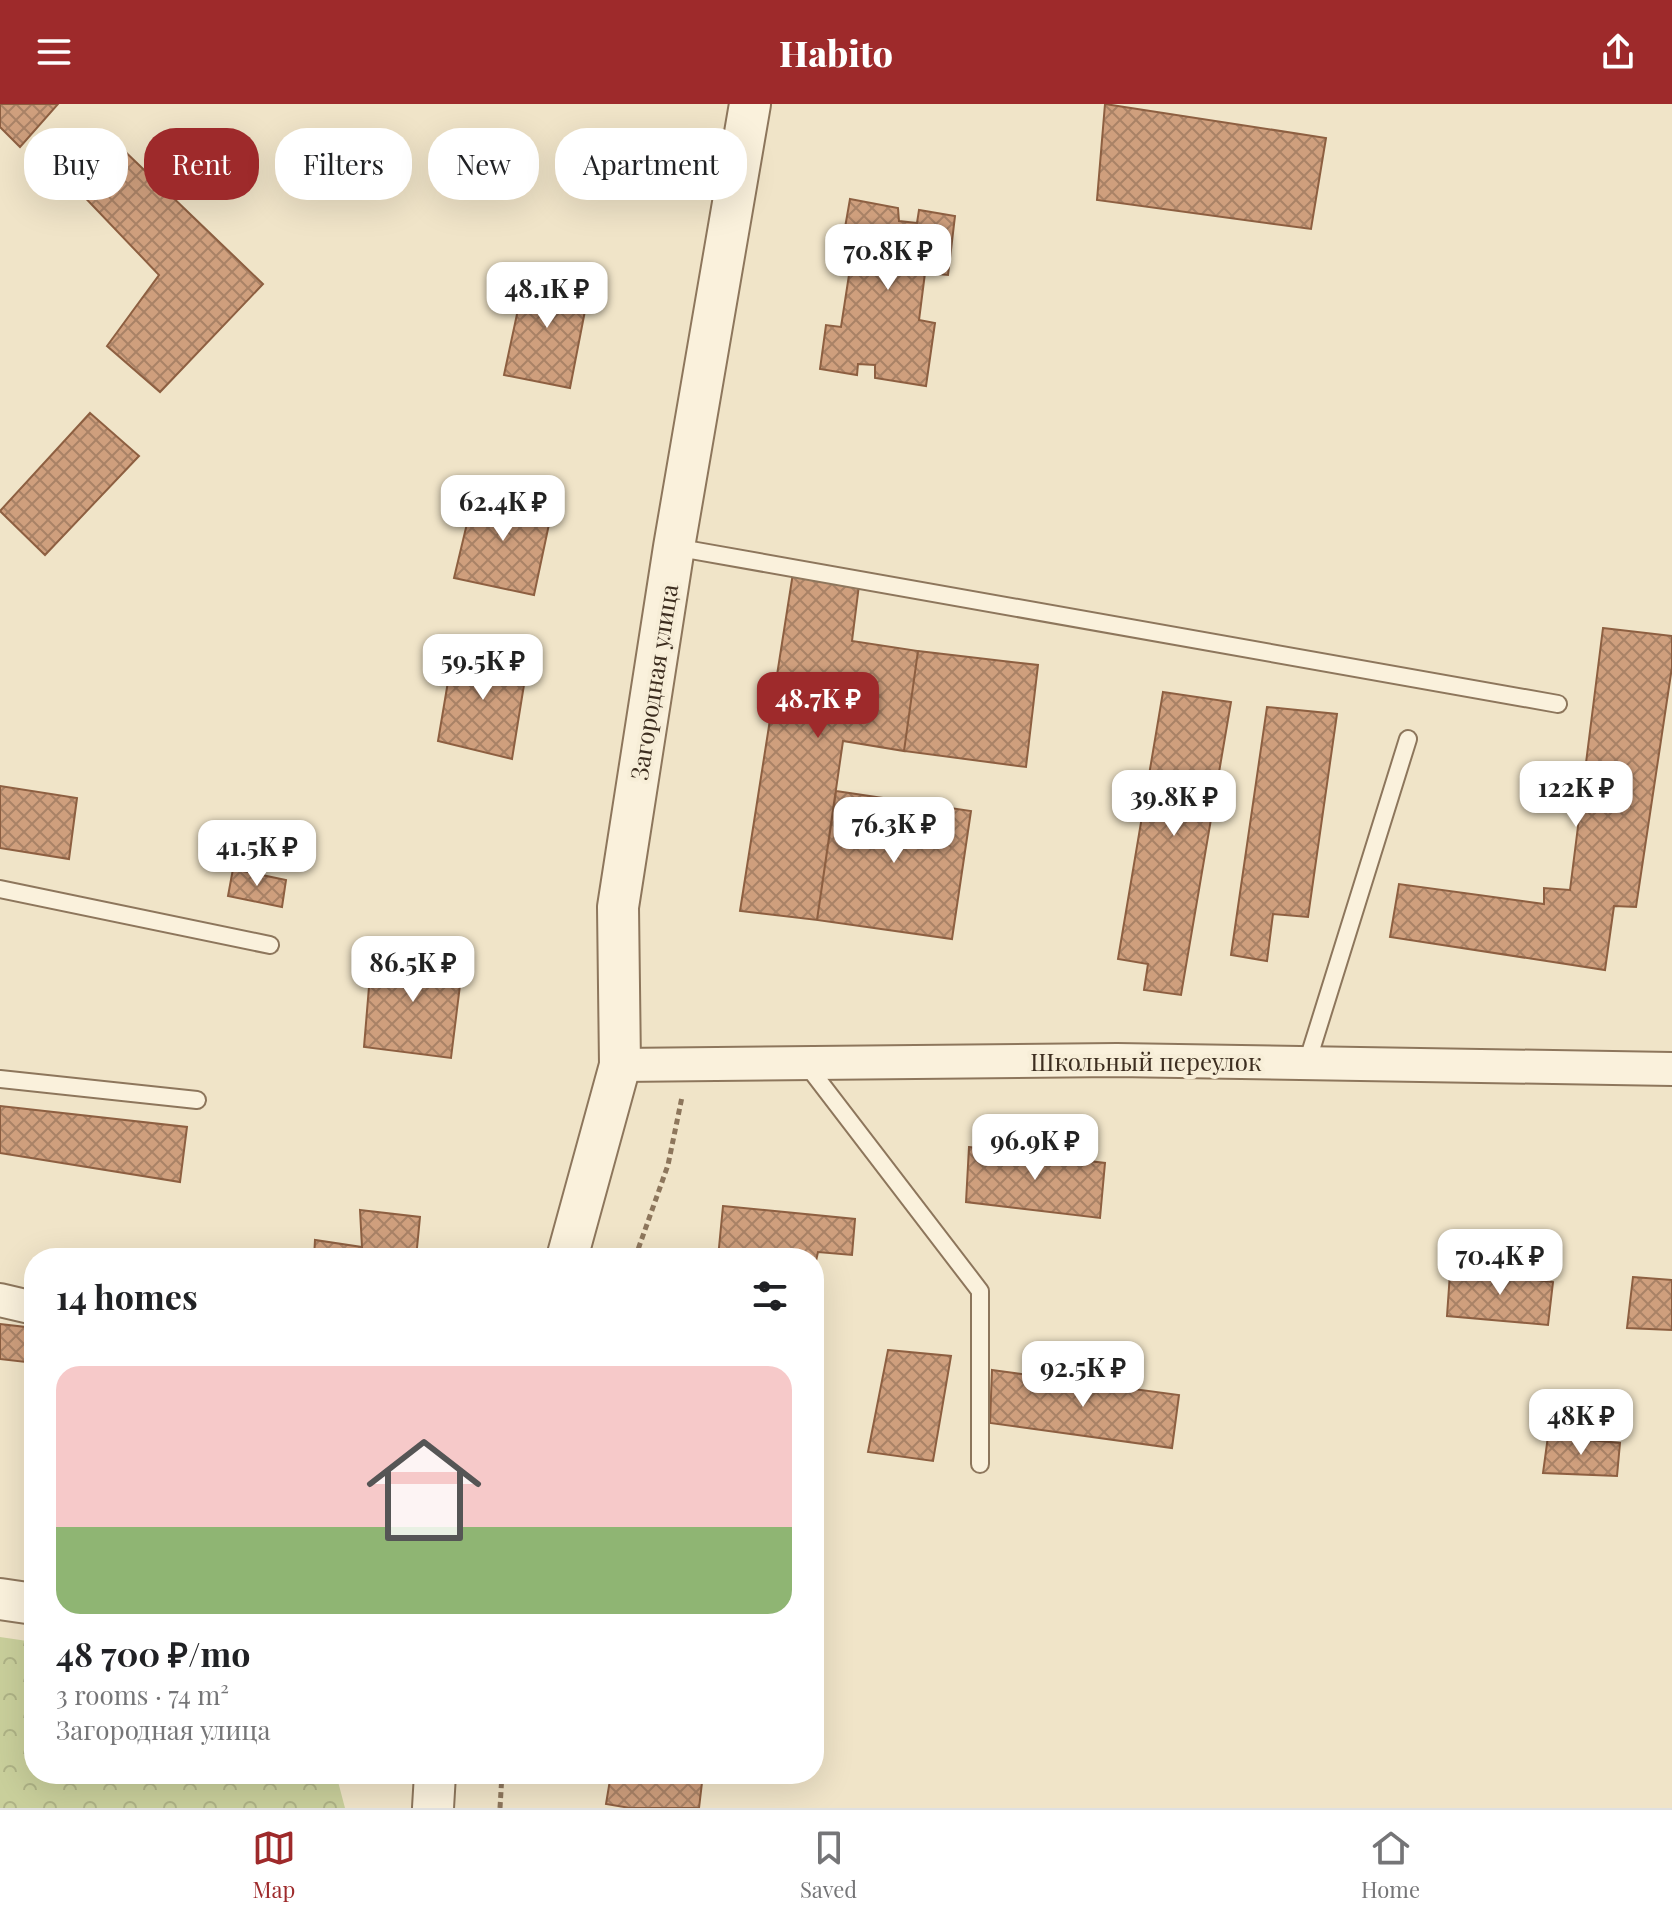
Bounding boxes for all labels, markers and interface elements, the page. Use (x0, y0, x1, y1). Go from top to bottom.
text: Habito (779, 28, 893, 76)
icon: menu (32, 30, 76, 74)
icon: share (1596, 30, 1640, 74)
chip: Buy (24, 128, 128, 200)
chip: Rent (144, 128, 259, 200)
chip: Filters (275, 128, 412, 200)
chip: New (428, 128, 539, 200)
chip: Apartment (555, 128, 747, 200)
pin: 70.8K ₽ (814, 224, 962, 292)
text: 70.8K ₽ (843, 232, 933, 267)
pin: 48.1K ₽ (473, 262, 621, 330)
text: 48.1K ₽ (505, 270, 589, 305)
pin: 62.4K ₽ (429, 475, 577, 543)
text: 62.4K ₽ (459, 483, 547, 518)
street label: Загородная улица (622, 582, 684, 782)
pin: 59.5K ₽ (409, 634, 557, 702)
text: 59.5K ₽ (441, 642, 525, 677)
pin: 48.7K ₽ (744, 672, 892, 740)
text: 48.7K ₽ (775, 680, 861, 715)
pin: 122K ₽ (1511, 761, 1641, 829)
text: 122K ₽ (1538, 769, 1614, 804)
pin: 39.8K ₽ (1100, 770, 1248, 838)
text: 39.8K ₽ (1130, 778, 1218, 813)
pin: 76.3K ₽ (820, 797, 968, 865)
text: 76.3K ₽ (852, 805, 936, 840)
pin: 41.5K ₽ (183, 820, 331, 888)
text: 41.5K ₽ (216, 828, 298, 863)
pin: 86.5K ₽ (339, 936, 487, 1004)
text: 86.5K ₽ (369, 944, 457, 979)
street label: Школьный переулок (1030, 1045, 1262, 1077)
pin: 96.9K ₽ (961, 1114, 1109, 1182)
text: 96.9K ₽ (990, 1122, 1080, 1157)
pin: 70.4K ₽ (1426, 1229, 1574, 1297)
text: 70.4K ₽ (1456, 1237, 1544, 1272)
text: 14 homes (56, 1273, 198, 1319)
icon: filters (748, 1274, 792, 1318)
pin: 92.5K ₽ (1009, 1341, 1157, 1409)
text: 92.5K ₽ (1040, 1349, 1126, 1384)
pin: 48K ₽ (1525, 1389, 1637, 1457)
text: 48K ₽ (1547, 1397, 1615, 1432)
icon: home (352, 1418, 496, 1562)
text: 48 700 ₽/mo (56, 1630, 250, 1676)
text: 3 rooms · 74 m² (56, 1677, 229, 1712)
text: Загородная улица (56, 1712, 270, 1747)
tab: Map (252, 1826, 296, 1904)
tab: Saved (800, 1826, 857, 1904)
tab: Home (1361, 1826, 1420, 1904)

